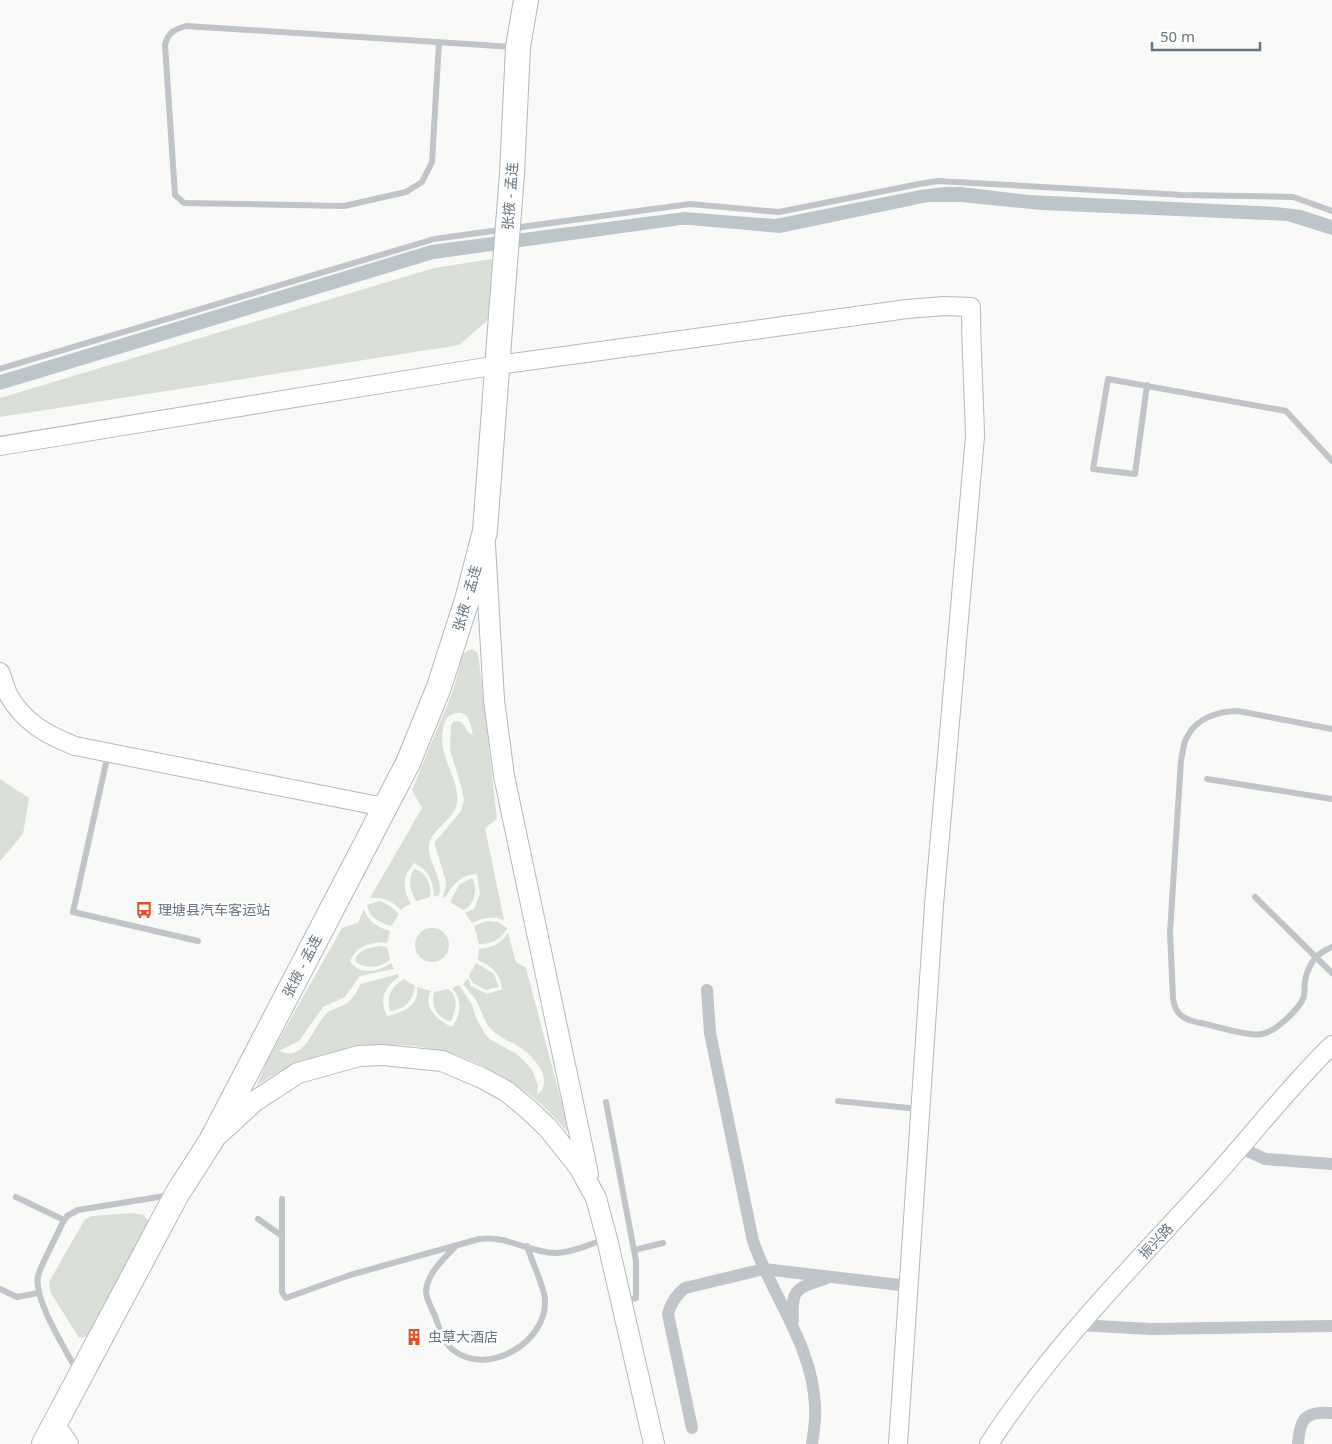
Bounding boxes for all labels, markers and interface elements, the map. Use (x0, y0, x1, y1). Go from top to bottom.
scale bar (1152, 20, 1260, 52)
text: 50 m (1160, 26, 1195, 46)
street label: 张掖 - 孟连 (498, 161, 521, 230)
street label: 张掖 - 孟连 (448, 563, 485, 633)
bus stop icon: 理塘县汽车客运站 (134, 900, 154, 920)
place label: 理塘县汽车客运站 (158, 900, 270, 919)
street label: 张掖 - 孟连 (278, 931, 325, 1000)
street label: 振兴路 (1134, 1219, 1177, 1262)
building icon: 虫草大酒店 (404, 1327, 424, 1347)
place label: 虫草大酒店 (428, 1327, 498, 1346)

